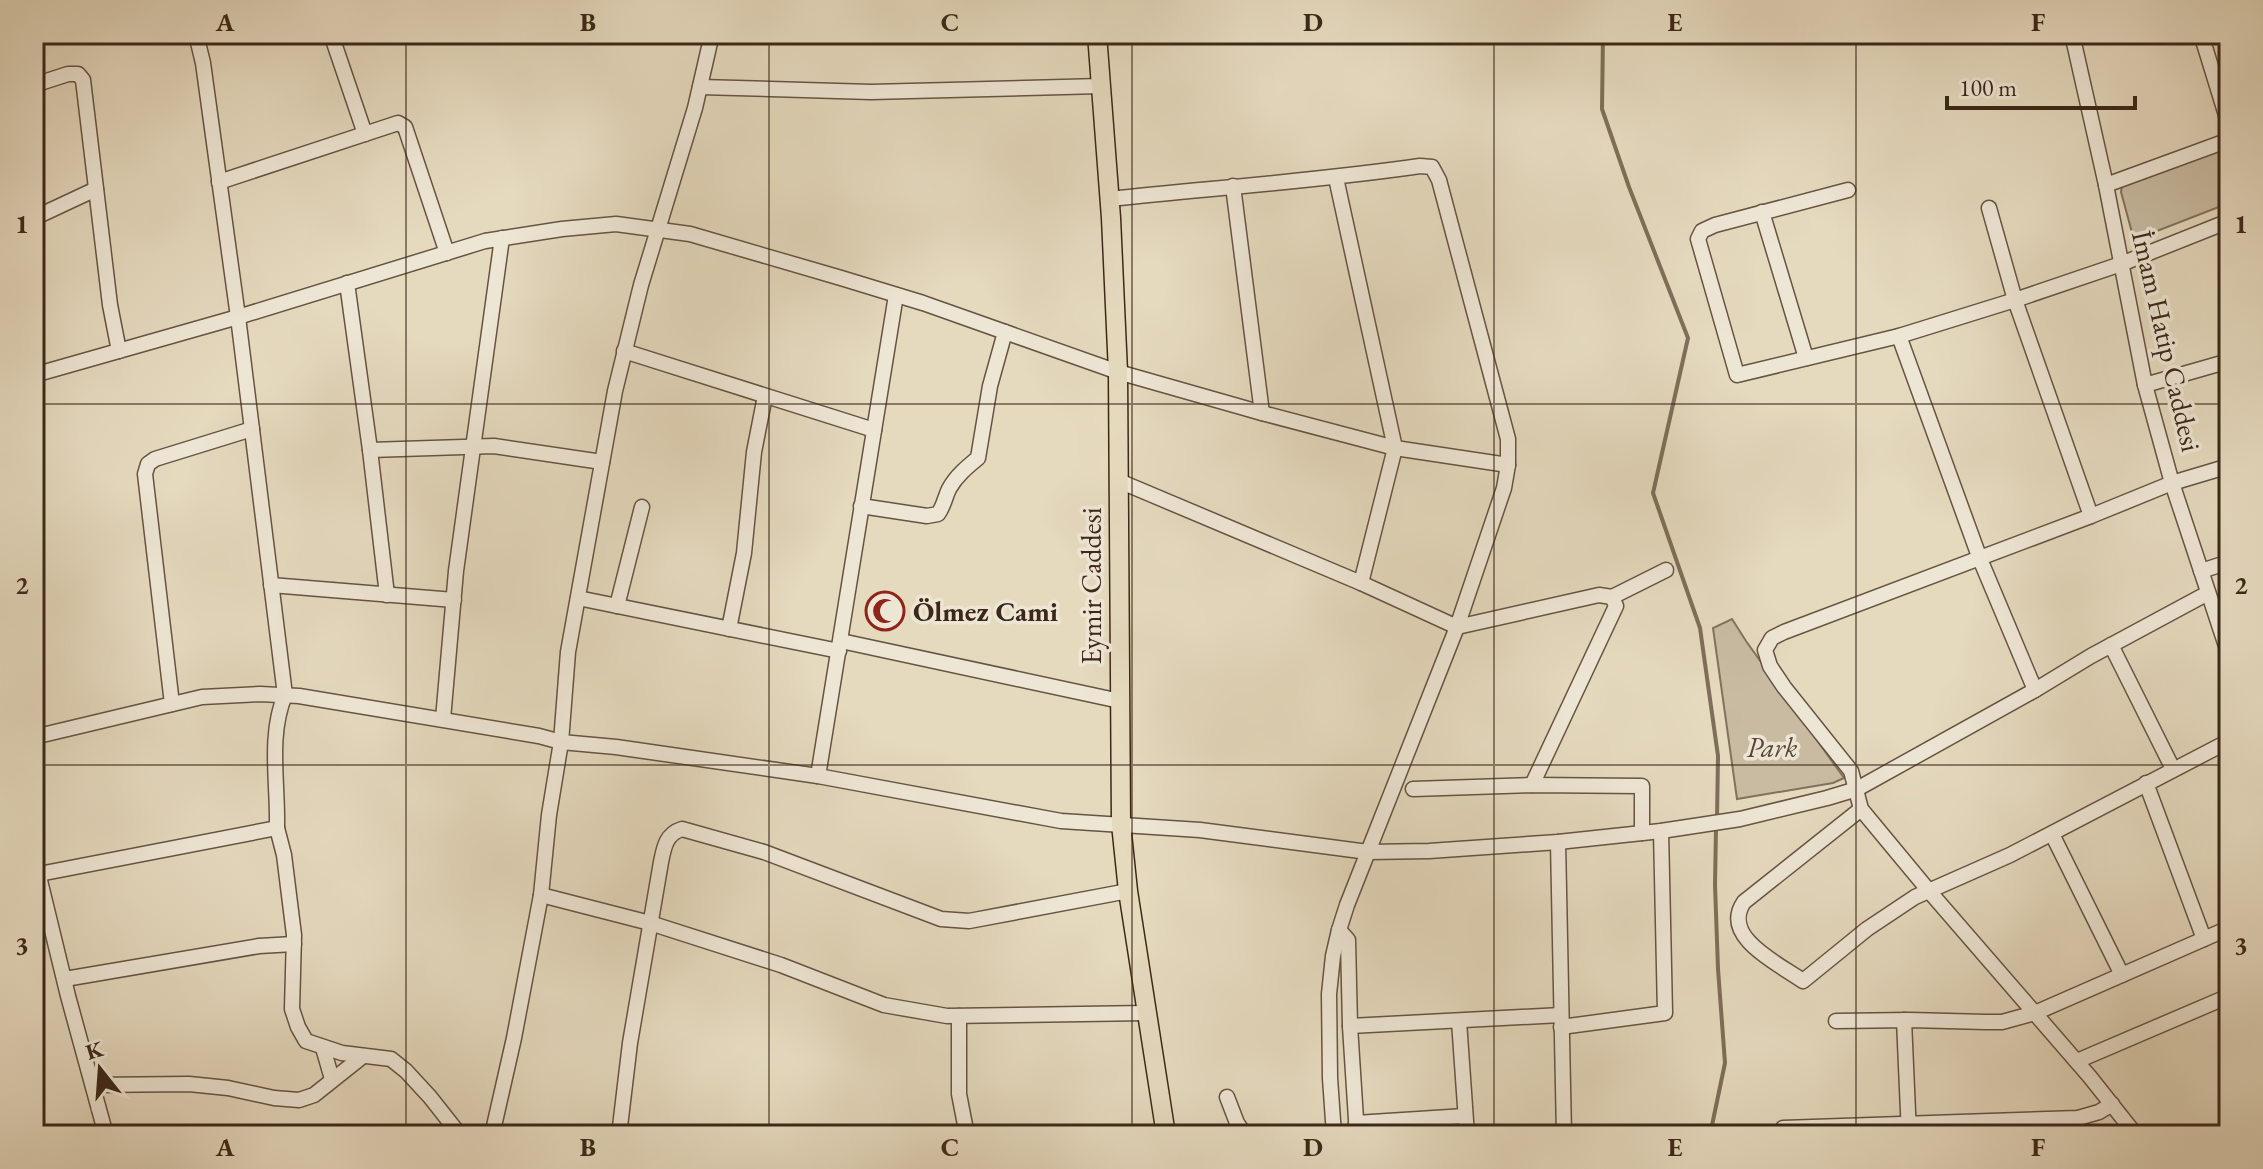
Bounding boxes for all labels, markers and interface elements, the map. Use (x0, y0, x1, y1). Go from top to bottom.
text: A (215, 5, 235, 39)
text: B (580, 5, 596, 39)
text: C (941, 5, 959, 39)
text: D (1303, 5, 1323, 39)
text: E (1668, 5, 1683, 39)
text: F (2031, 5, 2045, 39)
scale bar (1947, 60, 2135, 110)
text: 100 m (1959, 72, 2017, 103)
text: 1 (15, 207, 29, 241)
text: 1 (2234, 207, 2248, 241)
street label: İmam Hatip Caddesi (2124, 227, 2210, 455)
street label: Eymir Caddesi (1073, 507, 1109, 665)
text: 2 (15, 568, 29, 602)
text: 2 (2234, 568, 2248, 602)
mosque icon: Ölmez Cami (864, 590, 906, 632)
place label: Ölmez Cami (913, 593, 1058, 629)
park label: Park (1746, 729, 1798, 765)
text: 3 (15, 928, 29, 962)
text: 3 (2234, 928, 2248, 962)
north arrow (60, 1029, 140, 1109)
text: K (82, 1034, 107, 1067)
text: A (215, 1130, 235, 1164)
text: B (580, 1130, 596, 1164)
text: C (941, 1130, 959, 1164)
text: D (1303, 1130, 1323, 1164)
text: E (1668, 1130, 1683, 1164)
text: F (2031, 1130, 2045, 1164)

